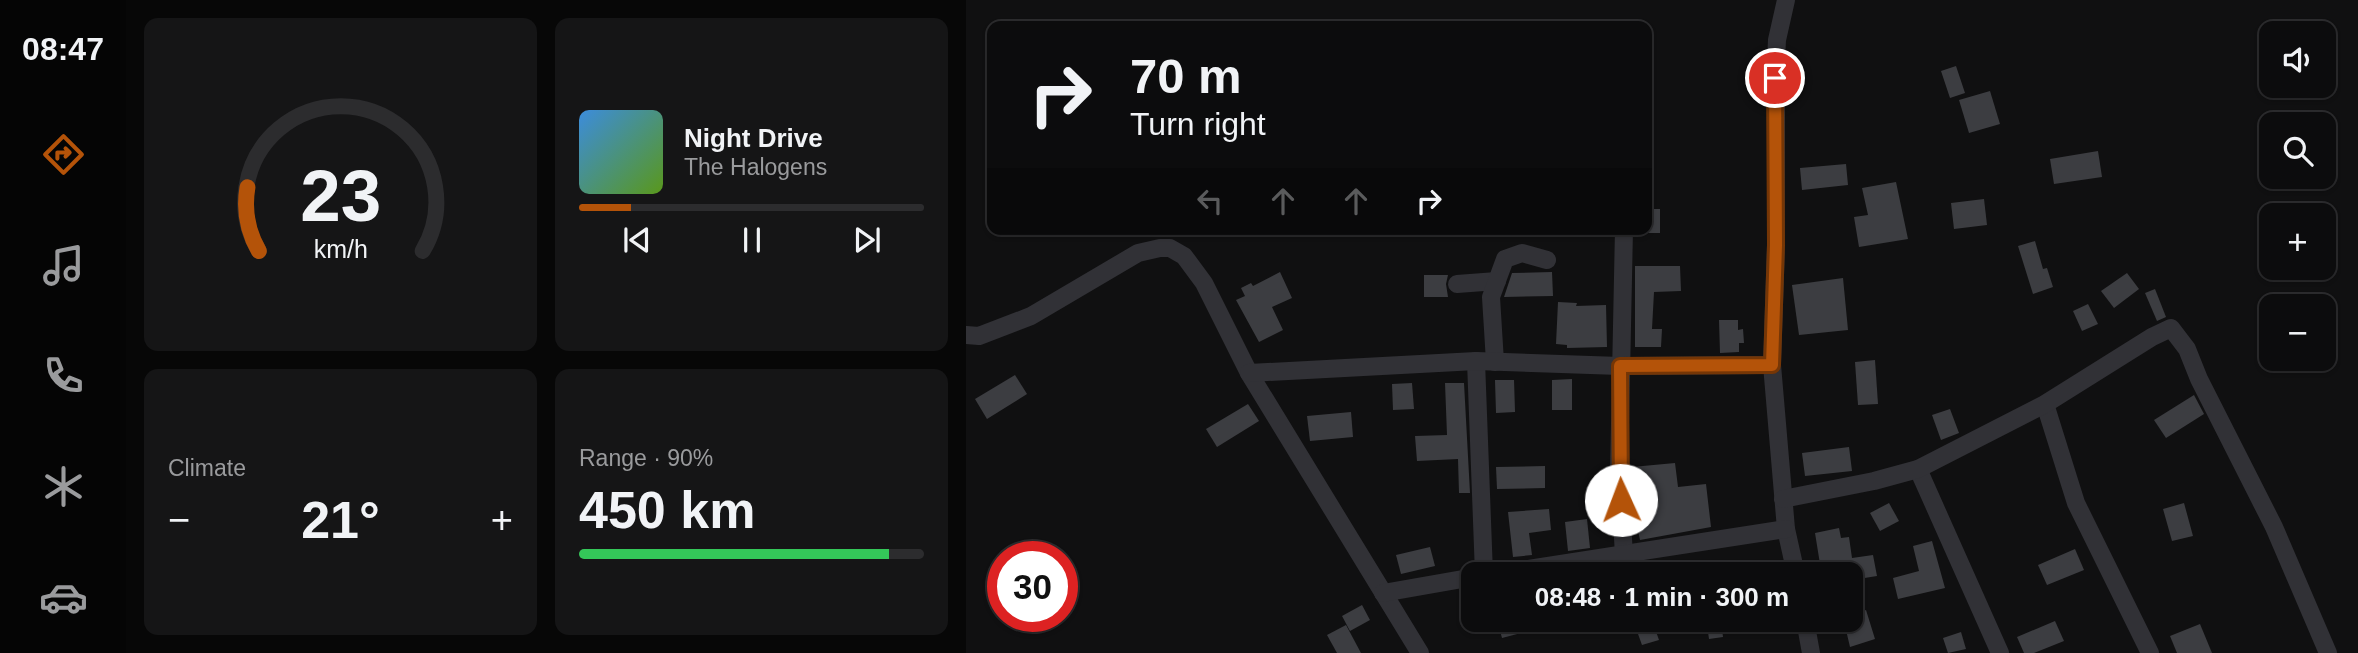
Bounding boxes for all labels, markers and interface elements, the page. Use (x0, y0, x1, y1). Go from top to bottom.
map controls (2259, 21, 2336, 371)
button: sound (2259, 21, 2336, 98)
text: 08:47 (22, 31, 104, 67)
pin (1745, 48, 1805, 108)
icon: right (1015, 49, 1106, 140)
text: 70 m (1130, 49, 1242, 103)
icon: arrive (1756, 59, 1794, 97)
text: Turn right (1130, 106, 1266, 142)
button: search (2259, 112, 2336, 189)
text: Night Drive (684, 123, 823, 153)
icon: directions (39, 130, 88, 179)
text: The Halogens (684, 154, 827, 180)
text: 23 (300, 155, 381, 236)
icon: left (1191, 182, 1229, 220)
icon: ahead (1264, 182, 1302, 220)
icon: ahead (1337, 182, 1375, 220)
icon: right (1410, 182, 1448, 220)
button: + (2259, 203, 2336, 280)
icon: previous (618, 221, 656, 259)
icon: pause (733, 221, 771, 259)
icon: next (848, 221, 886, 259)
text: km/h (313, 235, 368, 263)
icon: music (39, 241, 88, 290)
button: − (2259, 294, 2336, 371)
icon: phone (39, 351, 88, 400)
text: Range · 90% (579, 445, 713, 471)
text: Climate (168, 455, 246, 481)
icon: climate (39, 462, 88, 511)
position arrow (1584, 463, 1658, 537)
text: 450 km (579, 481, 755, 539)
text: 21° (301, 491, 380, 549)
text: − (168, 499, 190, 541)
text: + (491, 499, 513, 541)
speed limit sign: 30 (987, 541, 1078, 632)
icon: car (39, 573, 88, 622)
text: 08:48 · 1 min · 300 m (1535, 582, 1789, 612)

